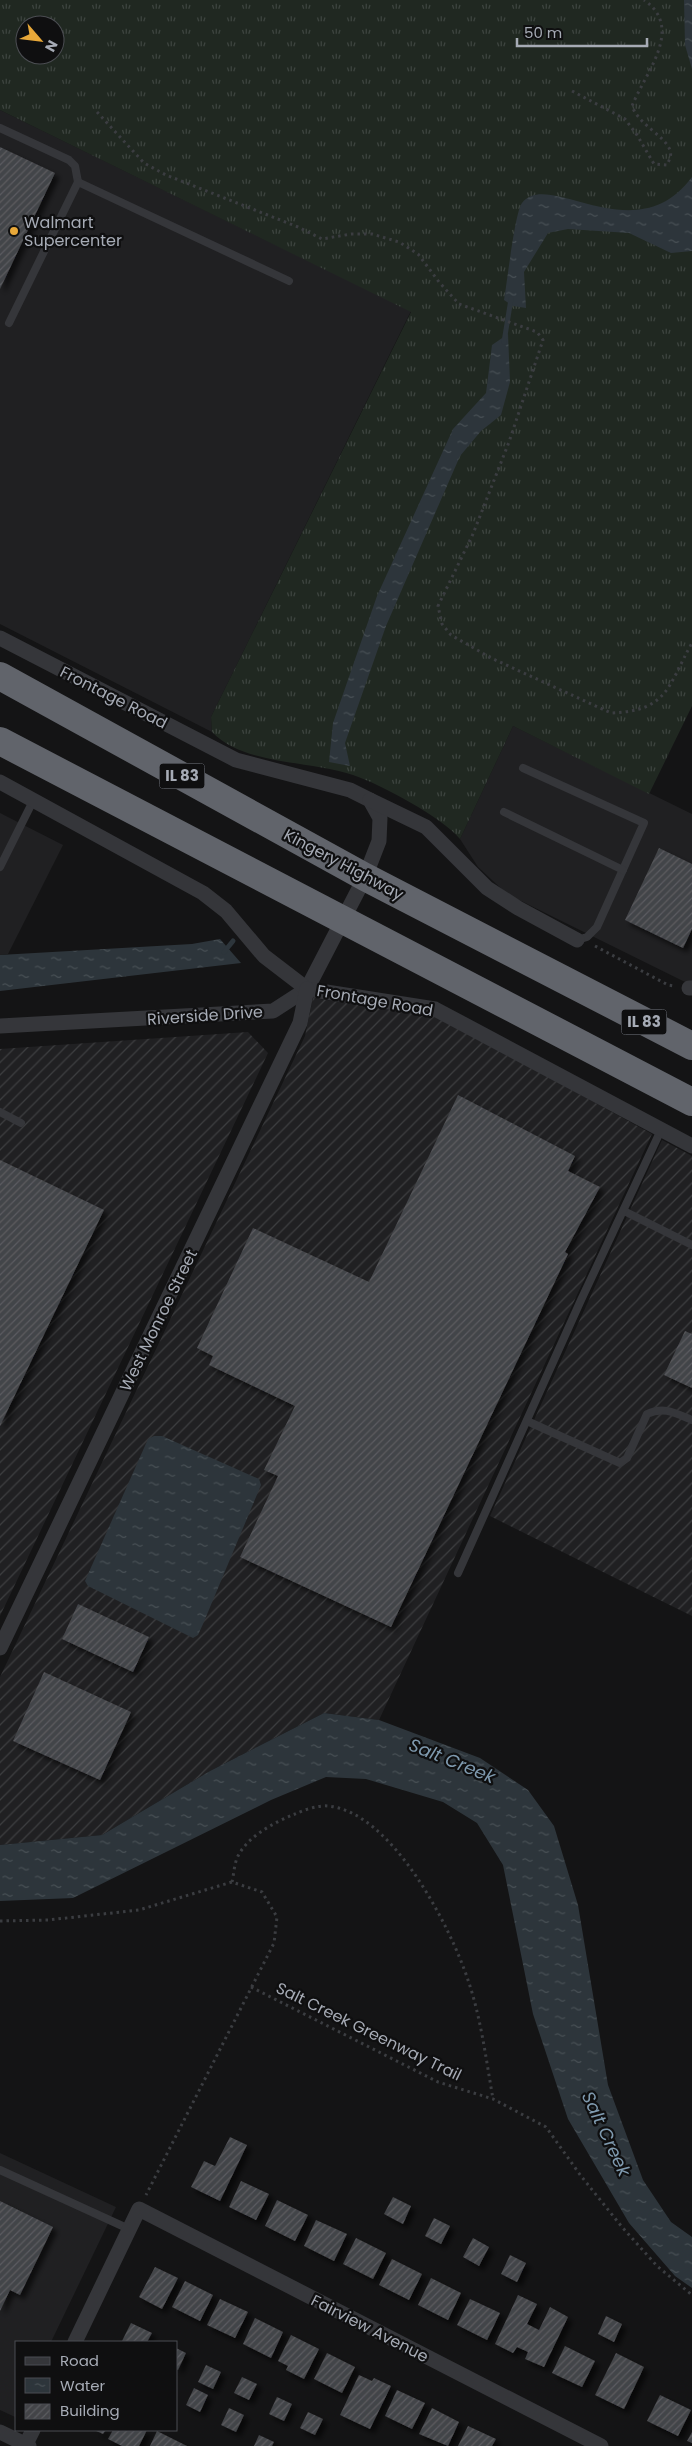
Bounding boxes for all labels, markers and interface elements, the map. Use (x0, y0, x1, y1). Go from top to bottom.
north arrow (15, 15, 65, 65)
scale bar (517, 15, 647, 47)
text: 50 m (524, 22, 562, 43)
text: N (40, 37, 63, 55)
place label: Walmart Supercenter (24, 211, 122, 252)
marker: Walmart Supercenter (8, 225, 20, 237)
street label: Frontage Road (56, 660, 171, 734)
road number: IL 83 (160, 764, 204, 788)
street label: Kingery Highway (280, 823, 408, 906)
street label: Frontage Road (315, 979, 435, 1022)
street label: Riverside Drive (146, 1000, 264, 1031)
road number: IL 83 (622, 1010, 666, 1034)
street label: West Monroe Street (114, 1245, 203, 1395)
water label: Salt Creek (405, 1732, 500, 1789)
street label: Salt Creek Greenway Trail (272, 1976, 465, 2086)
water label: Salt Creek (576, 2087, 637, 2181)
street label: Fairview Avenue (307, 2289, 433, 2368)
legend (15, 2341, 178, 2431)
text: Road (60, 2350, 99, 2371)
text: Water (60, 2375, 106, 2396)
text: Building (60, 2400, 120, 2421)

